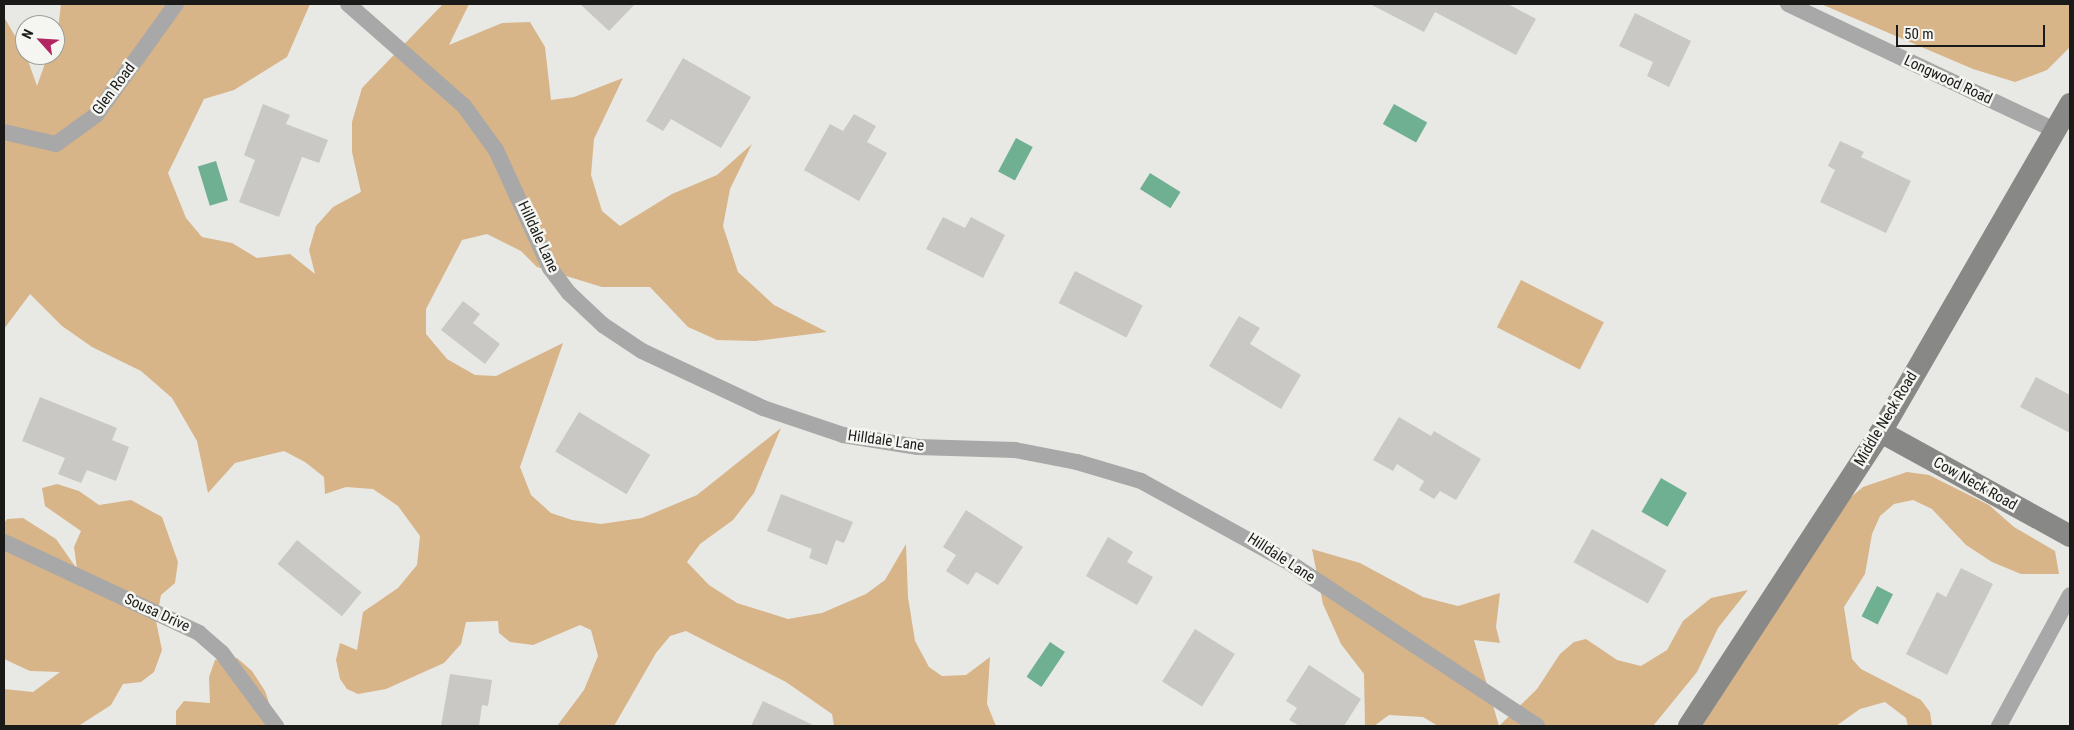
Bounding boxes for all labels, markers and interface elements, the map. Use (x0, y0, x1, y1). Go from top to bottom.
north arrow (15, 15, 65, 65)
scale bar (1899, 15, 2048, 47)
text: 50 m (1904, 25, 1934, 43)
text: N (18, 27, 36, 41)
street label: Longwood Road (1901, 52, 1995, 108)
street label: Glen Road (89, 60, 139, 118)
street label: Hilldale Lane (514, 198, 562, 276)
street label: Middle Neck Road (1851, 368, 1921, 470)
street label: Hilldale Lane (847, 427, 925, 455)
street label: Cow Neck Road (1930, 454, 2020, 514)
street label: Hilldale Lane (1244, 530, 1318, 586)
street label: Sousa Drive (121, 590, 193, 636)

